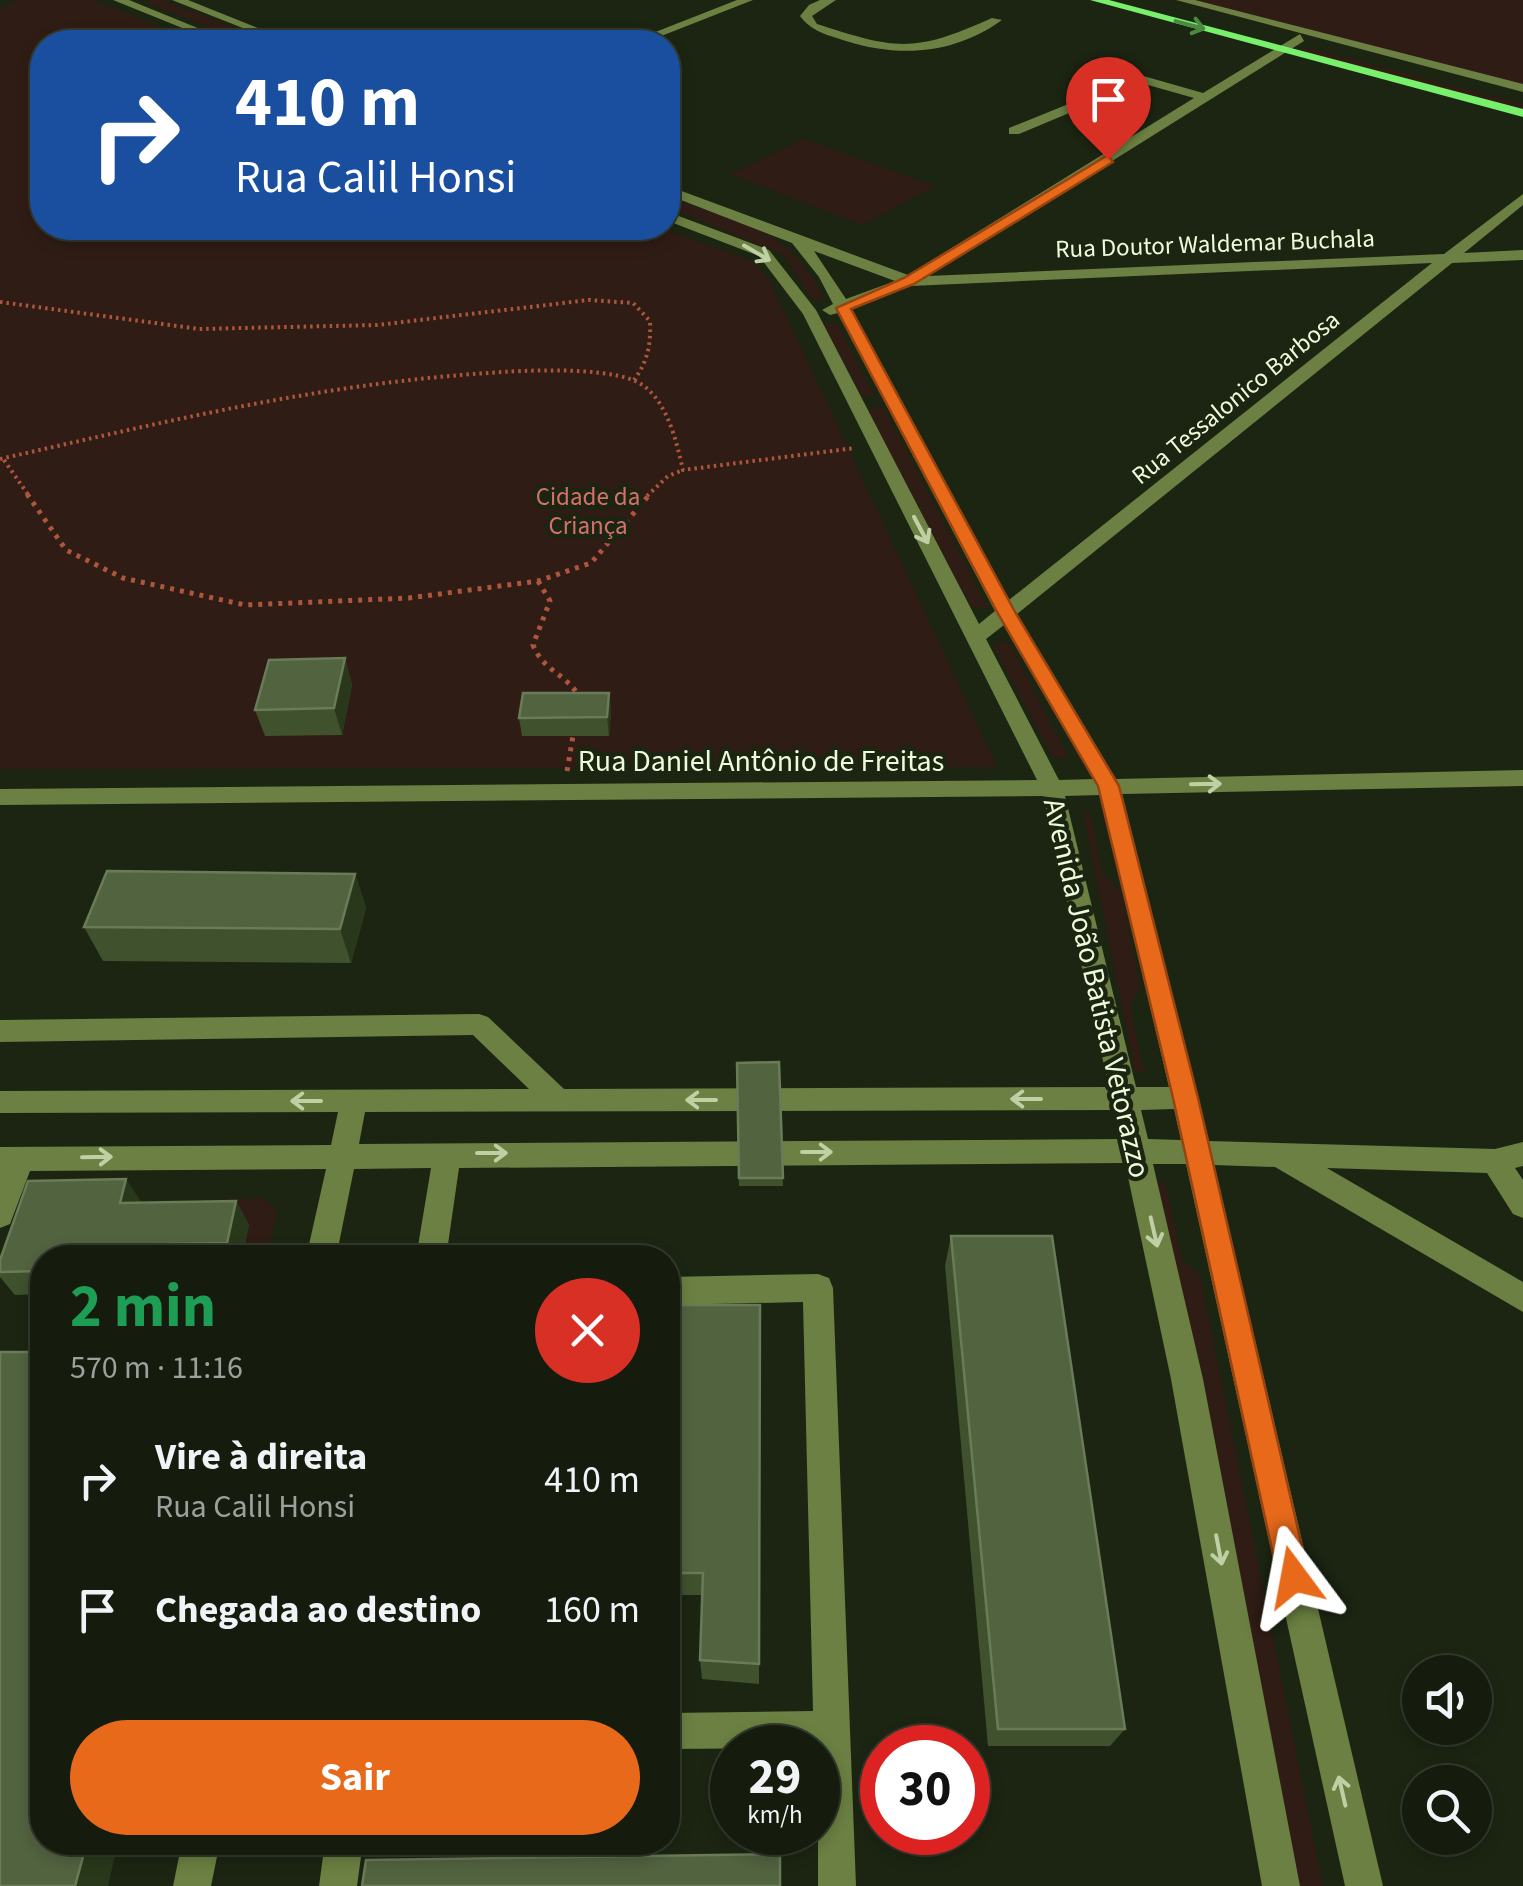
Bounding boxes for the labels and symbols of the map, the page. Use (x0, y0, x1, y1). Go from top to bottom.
one-way arrow (1174, 17, 1205, 36)
pin (1066, 57, 1151, 160)
street label: Rua Doutor Waldemar Buchala (1055, 220, 1375, 268)
one-way arrow (742, 244, 771, 264)
street label: Rua Tessalonico Barbosa (1124, 302, 1347, 493)
park label: Cidade da Criança (536, 479, 640, 544)
one-way arrow (912, 514, 931, 544)
street label: Rua Daniel Antônio de Freitas (578, 740, 944, 783)
one-way arrow (1190, 775, 1222, 794)
street label: Avenida João Batista Vetorazzo (1032, 794, 1161, 1182)
one-way arrow (1011, 1089, 1043, 1108)
one-way arrow (686, 1090, 718, 1110)
one-way arrow (291, 1092, 324, 1110)
one-way arrow (800, 1142, 833, 1162)
one-way arrow (476, 1144, 508, 1162)
one-way arrow (80, 1148, 113, 1166)
one-way arrow (1146, 1215, 1164, 1247)
position arrow (1242, 1525, 1346, 1629)
one-way arrow (1210, 1533, 1229, 1566)
speed limit sign: 30 (860, 1725, 990, 1855)
one-way arrow (1332, 1776, 1350, 1808)

